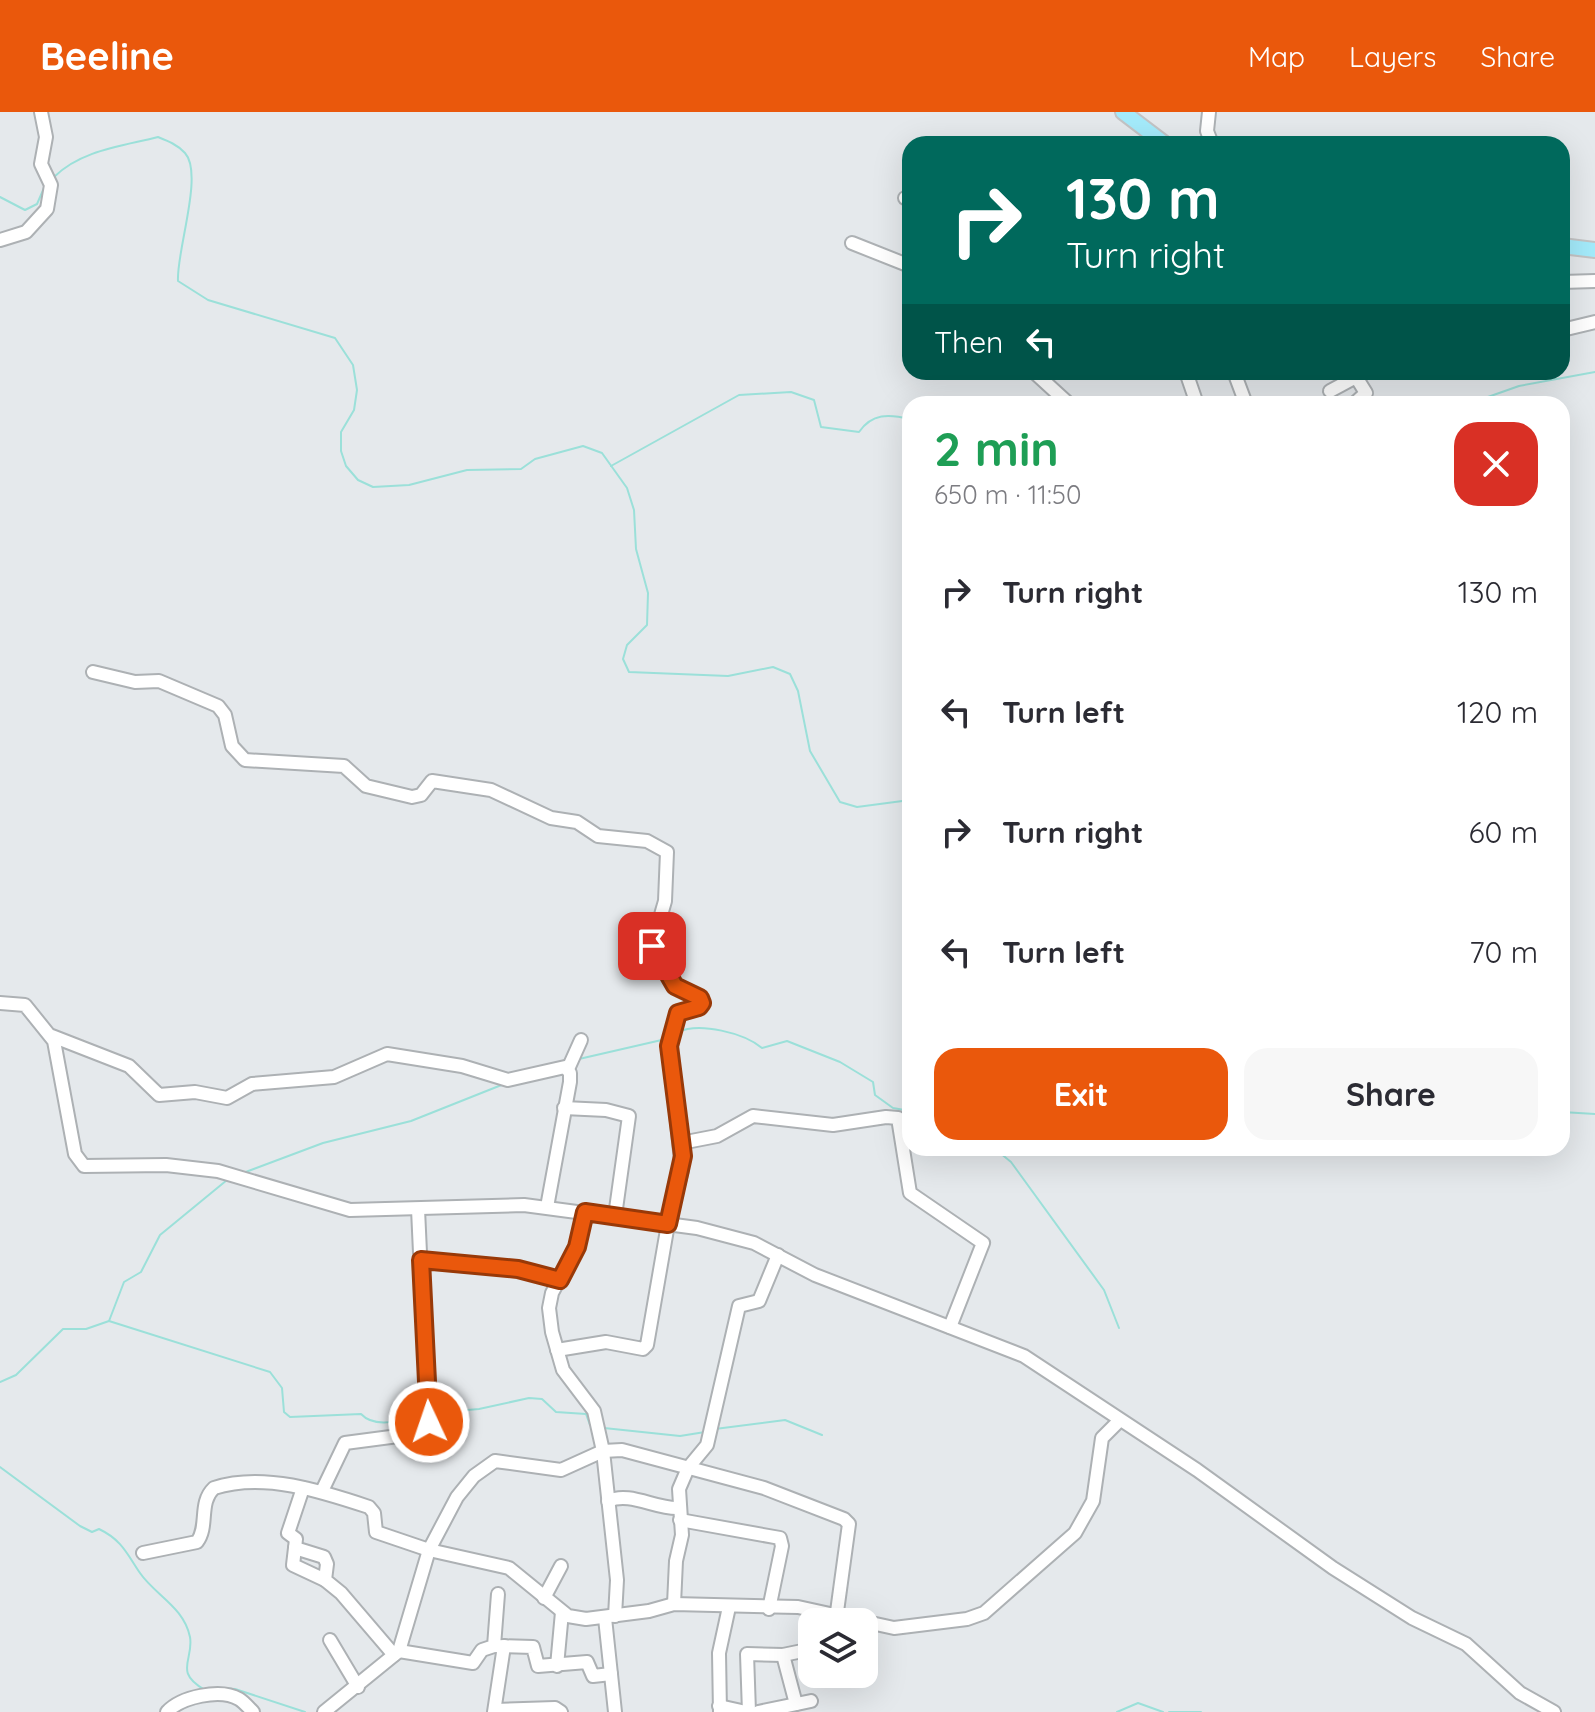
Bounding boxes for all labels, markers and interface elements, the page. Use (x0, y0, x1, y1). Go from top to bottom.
text: Beeline (40, 32, 174, 80)
text: Map (1248, 39, 1305, 74)
text: Layers (1349, 39, 1436, 74)
text: Share (1480, 39, 1555, 74)
text: 130 m (1066, 163, 1220, 233)
icon: right (934, 168, 1038, 272)
text: Turn right (1066, 232, 1225, 277)
icon: left (1019, 320, 1063, 364)
text: Then (934, 323, 1003, 361)
text: 2 min (934, 418, 1059, 478)
button: close (1454, 422, 1538, 506)
text: 650 m · 11:50 (934, 478, 1081, 511)
icon: right (934, 570, 978, 614)
text: Turn right (1002, 573, 1143, 611)
text: 130 m (1458, 573, 1538, 611)
icon: left (934, 690, 978, 734)
text: Turn left (1002, 693, 1125, 731)
text: 120 m (1457, 693, 1538, 731)
icon: right (934, 810, 978, 854)
text: Turn right (1002, 813, 1143, 851)
text: 60 m (1468, 813, 1538, 851)
pin (618, 912, 686, 980)
icon: arrive (630, 924, 674, 968)
icon: left (934, 930, 978, 974)
text: Turn left (1002, 933, 1125, 971)
text: 70 m (1469, 933, 1538, 971)
button: Exit (934, 1048, 1228, 1140)
button: Share (1244, 1048, 1538, 1140)
position arrow (387, 1380, 471, 1464)
map controls (798, 1608, 878, 1688)
button: layers (798, 1608, 878, 1688)

